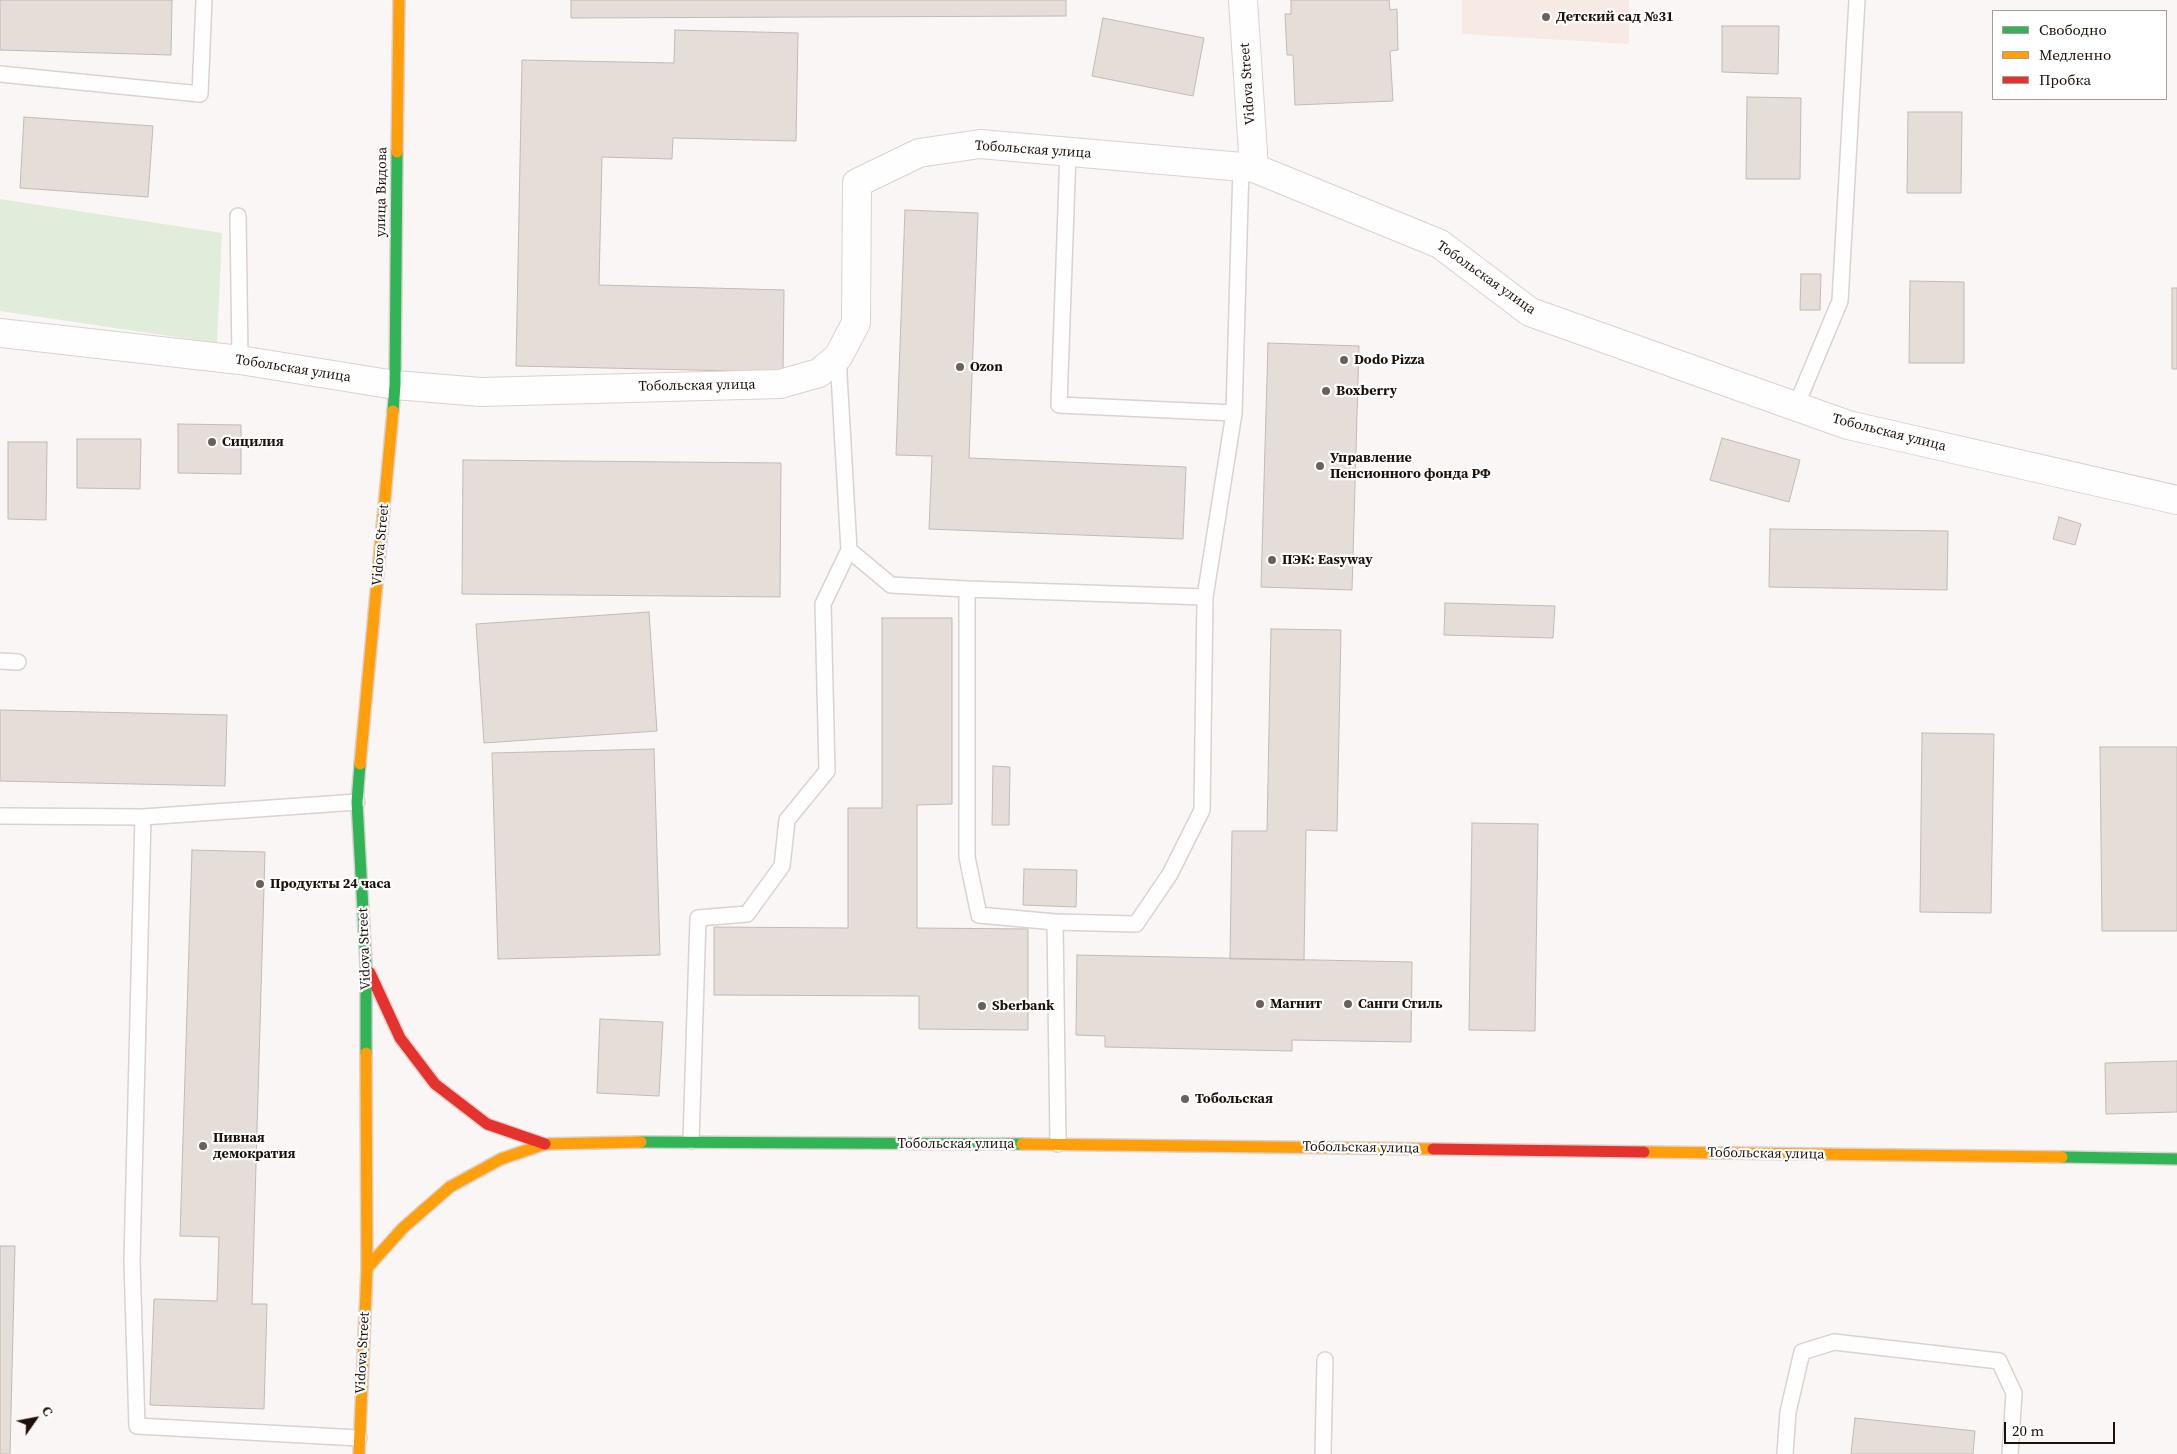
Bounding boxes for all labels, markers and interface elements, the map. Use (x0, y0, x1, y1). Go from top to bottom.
place label: Детский сад №31 (1556, 9, 1674, 25)
legend (1992, 10, 2167, 100)
marker: Детский сад №31 (1540, 11, 1552, 23)
text: Свободно (2039, 19, 2107, 40)
street label: Vidova Street (1237, 42, 1259, 126)
text: Медленно (2039, 44, 2111, 65)
text: Пробка (2039, 69, 2091, 90)
street label: Тобольская улица (974, 138, 1092, 162)
street label: улица Видова (373, 147, 391, 237)
street label: Тобольская улица (1433, 238, 1539, 318)
street label: Тобольская улица (234, 352, 352, 386)
place label: Dodo Pizza (1354, 352, 1425, 368)
marker: Dodo Pizza (1338, 354, 1350, 366)
place label: Ozon (970, 359, 1003, 375)
marker: Ozon (954, 361, 966, 373)
street label: Тобольская улица (638, 377, 756, 395)
place label: Boxberry (1336, 383, 1397, 399)
marker: Boxberry (1320, 385, 1332, 397)
street label: Тобольская улица (1830, 411, 1948, 455)
place label: Сицилия (222, 434, 284, 450)
marker: Сицилия (206, 436, 218, 448)
place label: Управление Пенсионного фонда РФ (1330, 450, 1491, 482)
marker: Управление Пенсионного фонда РФ (1314, 460, 1326, 472)
street label: Vidova Street (369, 503, 393, 587)
place label: ПЭК: Easyway (1282, 552, 1373, 568)
marker: ПЭК: Easyway (1266, 554, 1278, 566)
place label: Продукты 24 часа (270, 876, 391, 892)
marker: Продукты 24 часа (254, 878, 266, 890)
street label: Vidova Street (355, 908, 375, 990)
place label: Магнит (1270, 996, 1322, 1012)
place label: Санги Стиль (1358, 996, 1442, 1012)
place label: Sberbank (992, 998, 1054, 1014)
marker: Магнит (1254, 998, 1266, 1010)
marker: Санги Стиль (1342, 998, 1354, 1010)
marker: Sberbank (976, 1000, 988, 1012)
place label: Тобольская (1195, 1091, 1273, 1107)
marker: Тобольская (1179, 1093, 1191, 1105)
place label: Пивная демократия (213, 1130, 296, 1162)
street label: Тобольская улица (898, 1136, 1014, 1152)
street label: Тобольская улица (1302, 1139, 1420, 1157)
marker: Пивная демократия (197, 1140, 209, 1152)
street label: Тобольская улица (1707, 1145, 1825, 1163)
street label: Vidova Street (352, 1311, 374, 1395)
north arrow (10, 1394, 60, 1444)
text: С (37, 1402, 58, 1420)
scale bar (2007, 1412, 2118, 1444)
text: 20 m (2012, 1420, 2044, 1441)

